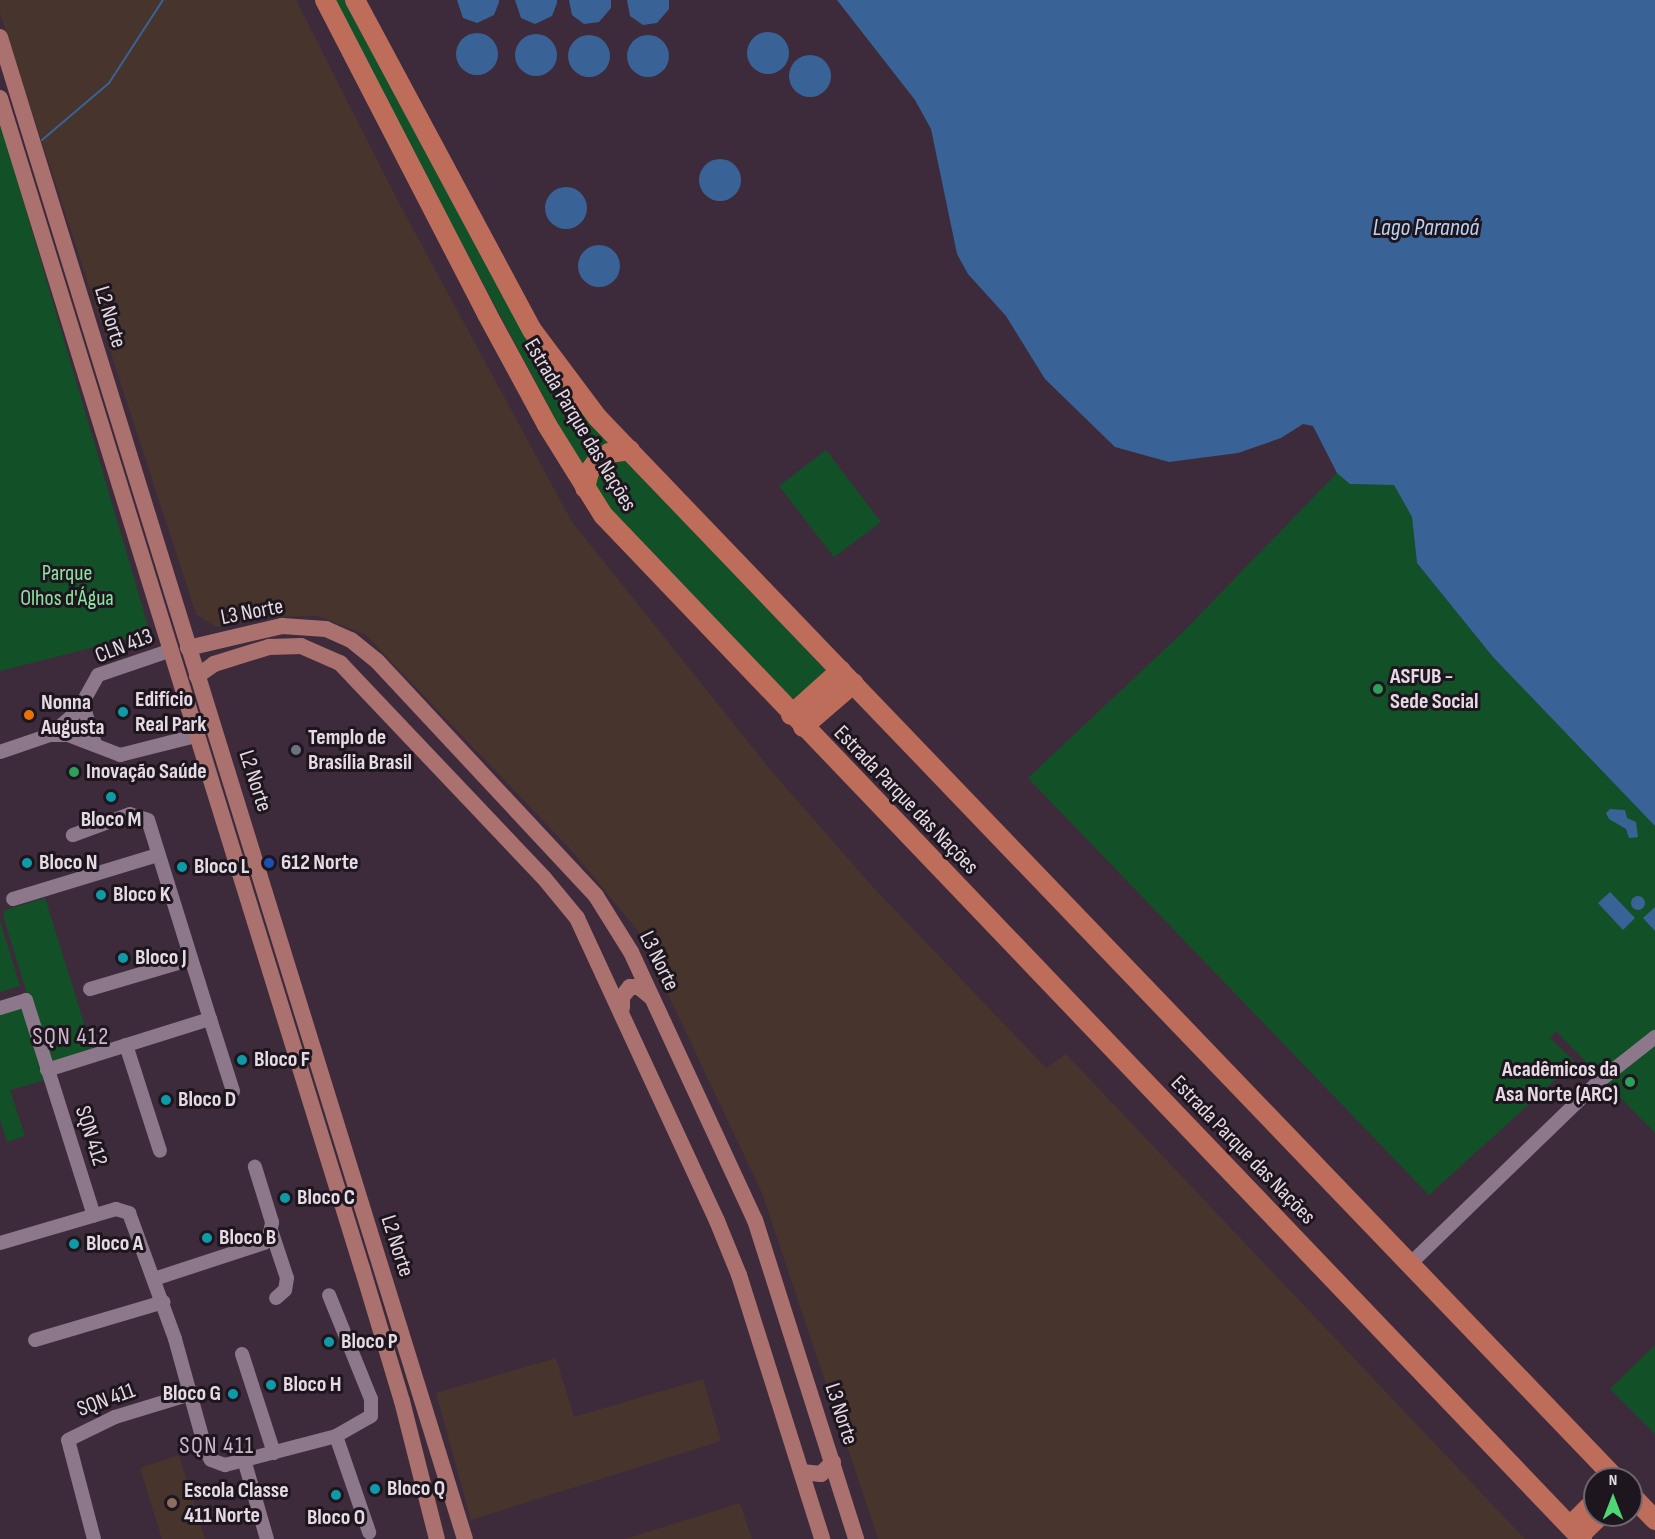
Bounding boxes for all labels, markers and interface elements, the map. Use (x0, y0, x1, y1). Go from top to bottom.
water label: Lago Paranoá (1373, 214, 1479, 242)
street label: L2 Norte (88, 283, 132, 351)
street label: Estrada Parque das Nações (518, 334, 642, 516)
park label: Parque Olhos d'Água (20, 560, 114, 612)
street label: L3 Norte (219, 593, 285, 631)
street label: CLN 413 (91, 623, 157, 669)
place label: ASFUB - Sede Social (1390, 663, 1478, 714)
marker: ASFUB - Sede Social (1371, 682, 1385, 696)
place label: Edifício Real Park (135, 686, 207, 738)
place label: Nonna Augusta (41, 689, 105, 740)
marker: Edifício Real Park (116, 705, 130, 719)
marker: Nonna Augusta (22, 708, 36, 722)
street label: Estrada Parque das Nações (828, 720, 984, 880)
place label: Templo de Brasília Brasil (308, 724, 412, 776)
marker: Templo de Brasília Brasil (289, 743, 303, 757)
street label: L2 Norte (233, 747, 277, 815)
place label: Inovação Saúde (86, 759, 207, 785)
marker: Inovação Saúde (67, 765, 81, 779)
marker: Bloco M (104, 790, 118, 804)
place label: Bloco M (81, 807, 141, 833)
place label: Bloco N (39, 850, 98, 876)
place label: 612 Norte (281, 850, 358, 876)
place label: Bloco L (194, 854, 249, 880)
marker: Bloco N (20, 856, 34, 870)
marker: 612 Norte (262, 856, 276, 870)
marker: Bloco L (175, 860, 189, 874)
place label: Bloco K (113, 882, 171, 908)
marker: Bloco K (94, 888, 108, 902)
street label: L3 Norte (633, 927, 685, 995)
place label: Bloco J (135, 945, 187, 971)
marker: Bloco J (116, 951, 130, 965)
district label: SQN 412 (32, 1023, 110, 1051)
place label: Bloco F (254, 1047, 310, 1073)
marker: Bloco F (235, 1053, 249, 1067)
place label: Acadêmicos da Asa Norte (ARC) (1496, 1056, 1618, 1108)
street label: Estrada Parque das Nações (1165, 1070, 1321, 1230)
marker: Acadêmicos da Asa Norte (ARC) (1623, 1075, 1637, 1089)
place label: Bloco D (178, 1087, 236, 1113)
marker: Bloco D (159, 1093, 173, 1107)
street label: SQN 412 (69, 1103, 113, 1169)
place label: Bloco C (297, 1185, 355, 1211)
marker: Bloco C (278, 1191, 292, 1205)
street label: L2 Norte (375, 1212, 419, 1280)
place label: Bloco B (219, 1225, 276, 1251)
place label: Bloco A (86, 1231, 143, 1257)
marker: Bloco B (200, 1231, 214, 1245)
marker: Bloco A (67, 1237, 81, 1251)
place label: Bloco P (341, 1329, 398, 1355)
marker: Bloco P (322, 1335, 336, 1349)
place label: Bloco H (283, 1372, 341, 1398)
street label: SQN 411 (73, 1377, 139, 1423)
marker: Bloco H (264, 1378, 278, 1392)
street label: L3 Norte (819, 1380, 863, 1448)
place label: Bloco G (163, 1381, 221, 1407)
marker: Bloco G (226, 1387, 240, 1401)
district label: SQN 411 (179, 1432, 255, 1460)
north arrow (1583, 1467, 1643, 1527)
text: N (1609, 1471, 1617, 1490)
place label: Bloco Q (387, 1476, 445, 1502)
place label: Escola Classe 411 Norte (184, 1477, 289, 1528)
marker: Bloco Q (368, 1482, 382, 1496)
marker: Bloco O (329, 1488, 343, 1502)
marker: Escola Classe 411 Norte (165, 1496, 179, 1510)
place label: Bloco O (307, 1505, 365, 1531)

